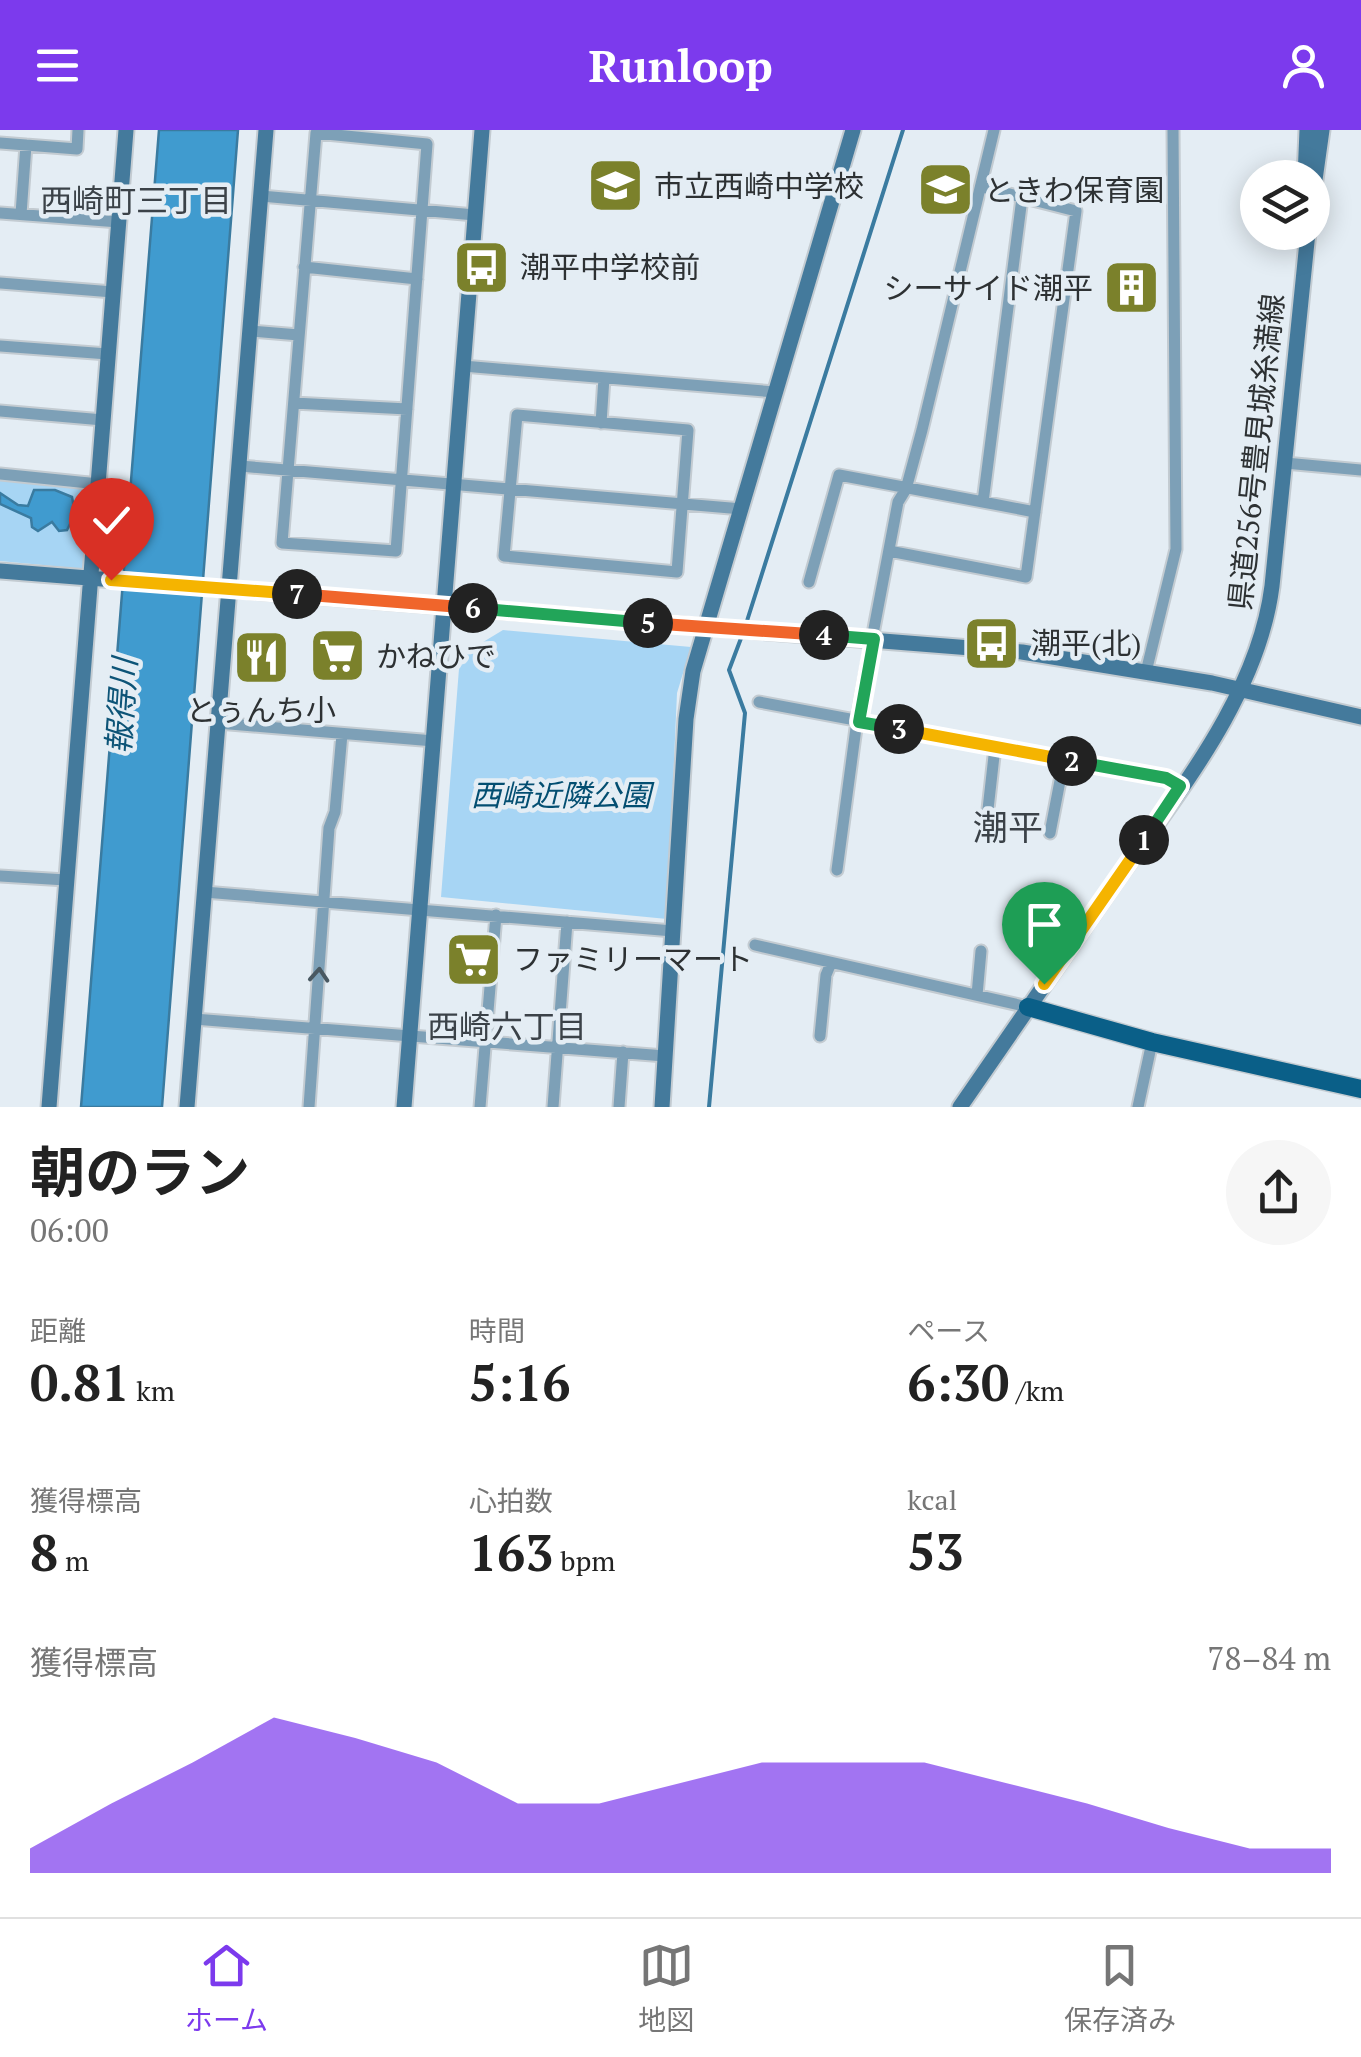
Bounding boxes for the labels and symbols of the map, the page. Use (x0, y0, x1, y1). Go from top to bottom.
school or university icon: 市立西崎中学校 (585, 156, 645, 216)
school or university icon: ときわ保育園 (915, 160, 975, 220)
place label: 市立西崎中学校 (654, 166, 864, 206)
place label: ときわ保育園 (984, 170, 1164, 210)
district label: 西崎町三丁目 (40, 179, 232, 221)
bus stop icon: 潮平中学校前 (451, 237, 511, 297)
place label: 潮平中学校前 (520, 247, 700, 287)
building icon: シーサイド潮平 (1102, 258, 1162, 318)
place label: シーサイド潮平 (884, 268, 1093, 308)
street label: 県道256号豊見城糸満線 (1219, 292, 1293, 612)
pin (69, 478, 154, 581)
pin: 7 (272, 569, 322, 619)
pin: 6 (448, 583, 498, 633)
pin: 5 (623, 598, 673, 648)
pin: 4 (799, 610, 849, 660)
bus stop icon: 潮平(北) (962, 613, 1022, 673)
place label: 潮平(北) (1031, 623, 1142, 663)
supermarket icon: かねひで (307, 626, 367, 686)
restaurant icon: とぅんち小 (231, 628, 291, 688)
place label: かねひで (376, 636, 496, 676)
water label: 報得川 (97, 654, 146, 755)
place label: とぅんち小 (186, 690, 336, 730)
pin: 3 (874, 704, 924, 754)
pin: 2 (1047, 736, 1097, 786)
park label: 西崎近隣公園 (471, 775, 655, 815)
district label: 潮平 (973, 804, 1043, 850)
pin: 1 (1119, 815, 1169, 865)
pin (1002, 882, 1087, 985)
supermarket icon: ファミリーマート (444, 929, 504, 989)
place label: ファミリーマート (513, 939, 753, 979)
one-way arrow (308, 966, 329, 982)
district label: 西崎六丁目 (427, 1005, 587, 1047)

